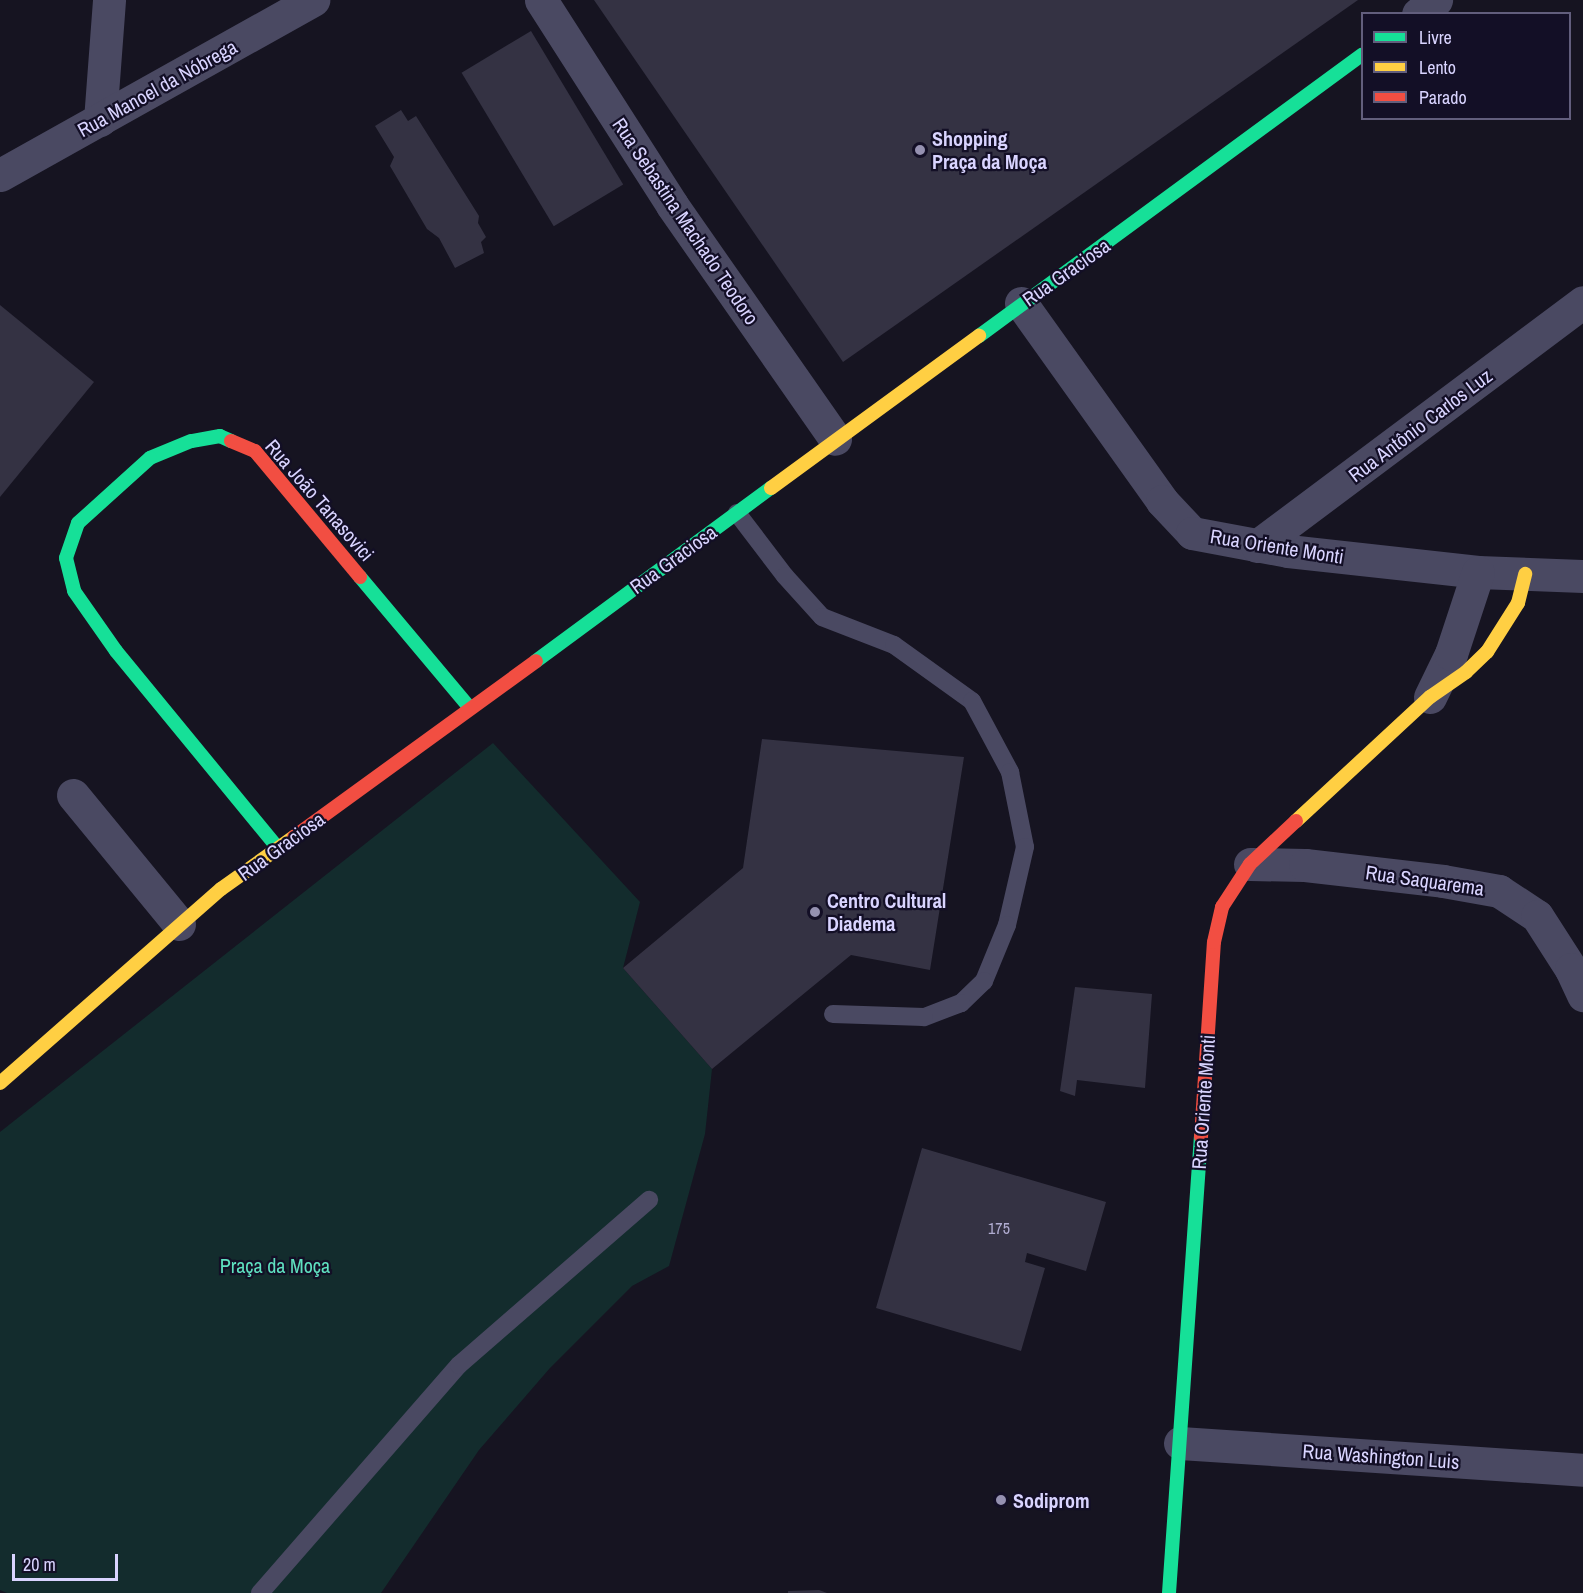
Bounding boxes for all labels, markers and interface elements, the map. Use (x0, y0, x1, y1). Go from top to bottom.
legend (1361, 12, 1571, 120)
text: Livre (1419, 25, 1452, 50)
street label: Rua Manoel da Nóbrega (73, 34, 241, 142)
text: Lento (1419, 55, 1456, 80)
text: Parado (1419, 85, 1467, 110)
street label: Rua Sebastina Machado Teodoro (608, 113, 764, 329)
place label: Shopping Praça da Moça (932, 126, 1047, 173)
marker: Shopping Praça da Moça (913, 143, 927, 157)
street label: Rua Graciosa (1018, 233, 1114, 311)
street label: Rua Antônio Carlos Luz (1343, 363, 1497, 487)
street label: Rua João Tanasovici (261, 434, 379, 566)
street label: Rua Graciosa (625, 520, 721, 598)
street label: Rua Oriente Monti (1208, 524, 1346, 568)
street label: Rua Graciosa (233, 807, 329, 885)
street label: Rua Saquarema (1364, 860, 1486, 900)
place label: Centro Cultural Diadema (827, 888, 946, 935)
marker: Centro Cultural Diadema (808, 905, 822, 919)
street label: Rua Oriente Monti (1186, 1034, 1220, 1170)
house number: 175 (988, 1218, 1010, 1238)
park label: Praça da Moça (220, 1253, 330, 1277)
street label: Rua Washington Luis (1302, 1439, 1460, 1473)
place label: Sodiprom (1013, 1488, 1090, 1512)
marker: Sodiprom (994, 1493, 1008, 1507)
scale bar (15, 1542, 122, 1580)
text: 20 m (23, 1552, 56, 1577)

